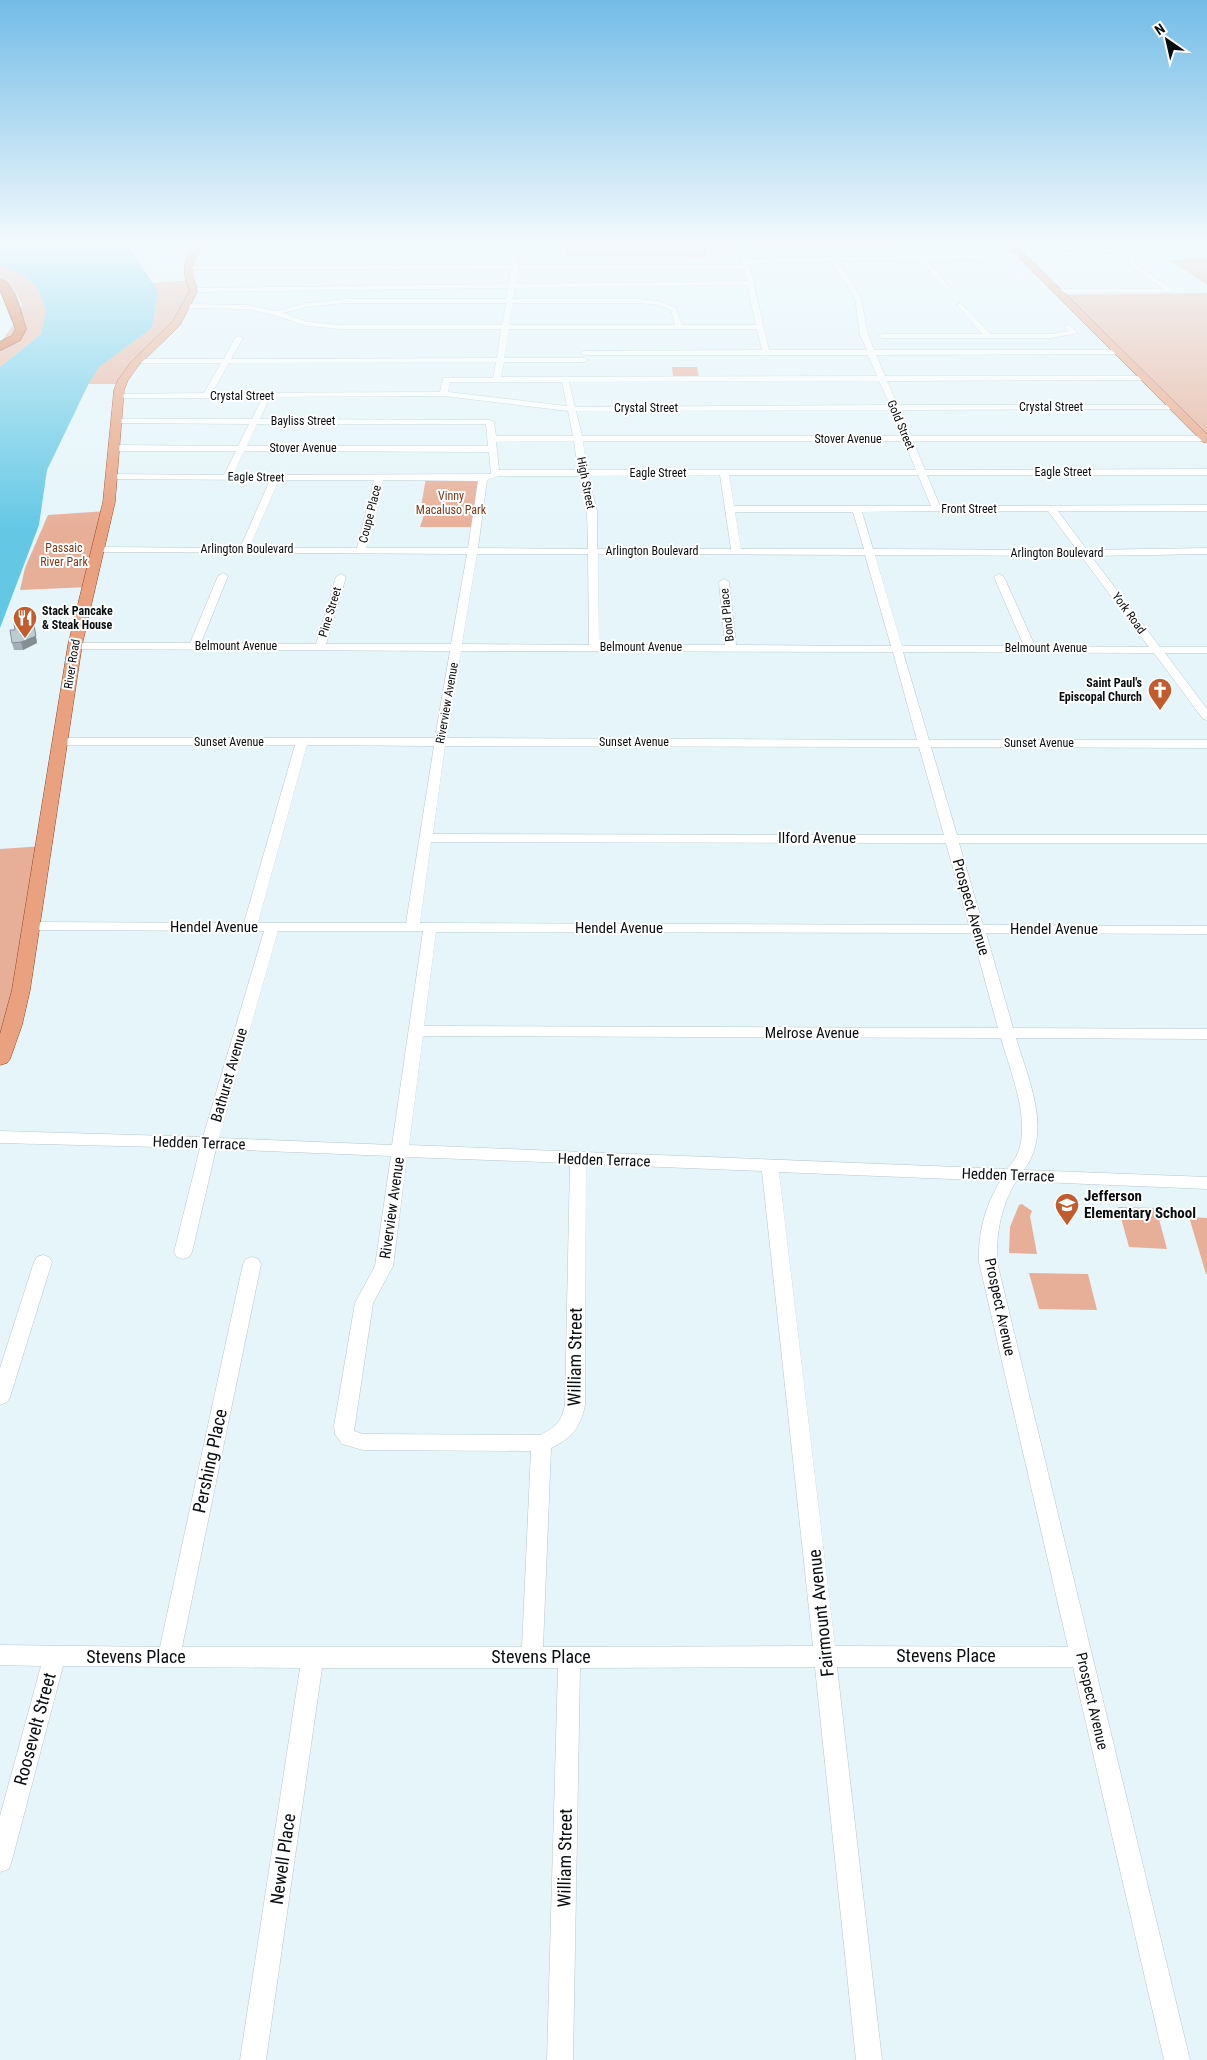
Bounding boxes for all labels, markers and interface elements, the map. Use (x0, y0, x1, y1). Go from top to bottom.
north arrow (1142, 15, 1192, 65)
text: N (1152, 20, 1168, 38)
street label: Crystal Street (210, 389, 274, 403)
street label: Gold Street (884, 398, 918, 452)
street label: Crystal Street (1019, 400, 1083, 414)
street label: Crystal Street (614, 401, 678, 415)
street label: Bayliss Street (271, 414, 336, 428)
street label: Stover Avenue (814, 432, 882, 446)
street label: Stover Avenue (269, 441, 337, 455)
street label: High Street (574, 456, 598, 511)
street label: Eagle Street (1035, 465, 1092, 479)
street label: Eagle Street (630, 466, 687, 480)
street label: Eagle Street (227, 470, 285, 485)
street label: Coupe Place (356, 483, 384, 544)
park label: Vinny Macaluso Park (416, 489, 487, 517)
street label: Front Street (941, 502, 997, 516)
park label: Passaic River Park (40, 541, 88, 569)
street label: Arlington Boulevard (201, 542, 293, 556)
street label: Arlington Boulevard (606, 544, 698, 558)
street label: Arlington Boulevard (1011, 546, 1103, 560)
street label: Pine Street (316, 585, 344, 639)
street label: Bond Place (717, 587, 737, 642)
street label: York Road (1109, 590, 1149, 637)
place label: Stack Pancake & Steak House (42, 604, 113, 632)
restaurant icon: Stack Pancake & Steak House (12, 605, 38, 639)
street label: River Road (61, 638, 83, 690)
street label: Belmount Avenue (195, 639, 278, 653)
street label: Belmount Avenue (600, 640, 683, 654)
street label: Belmount Avenue (1005, 641, 1088, 655)
street label: Riverview Avenue (433, 661, 461, 745)
place label: Saint Paul's Episcopal Church (1059, 676, 1143, 704)
church icon: Saint Paul's Episcopal Church (1147, 677, 1173, 711)
street label: Sunset Avenue (194, 735, 264, 749)
street label: Sunset Avenue (599, 735, 669, 749)
street label: Sunset Avenue (1004, 736, 1074, 750)
street label: Ilford Avenue (778, 829, 856, 847)
street label: Prospect Avenue (949, 857, 993, 957)
street label: Hendel Avenue (170, 918, 258, 936)
street label: Hendel Avenue (575, 919, 663, 937)
street label: Hendel Avenue (1010, 920, 1098, 938)
street label: Melrose Avenue (765, 1024, 859, 1042)
street label: Bathurst Avenue (207, 1026, 251, 1124)
street label: Hedden Terrace (152, 1132, 246, 1154)
street label: Hedden Terrace (557, 1149, 651, 1171)
street label: Riverview Avenue (376, 1156, 408, 1260)
street label: Hedden Terrace (961, 1164, 1055, 1186)
place label: Jefferson Elementary School (1084, 1187, 1196, 1222)
school or university icon: Jefferson Elementary School (1054, 1192, 1080, 1226)
street label: Prospect Avenue (981, 1256, 1019, 1358)
street label: William Street (563, 1307, 586, 1407)
street label: Pershing Place (188, 1407, 231, 1515)
street label: Fairmount Avenue (803, 1548, 838, 1678)
street label: Stevens Place (896, 1645, 996, 1666)
street label: Stevens Place (86, 1646, 186, 1667)
street label: Stevens Place (491, 1646, 591, 1667)
street label: Prospect Avenue (1072, 1650, 1112, 1752)
street label: Roosevelt Street (9, 1670, 60, 1788)
street label: William Street (553, 1808, 576, 1908)
street label: Newell Place (266, 1812, 299, 1906)

